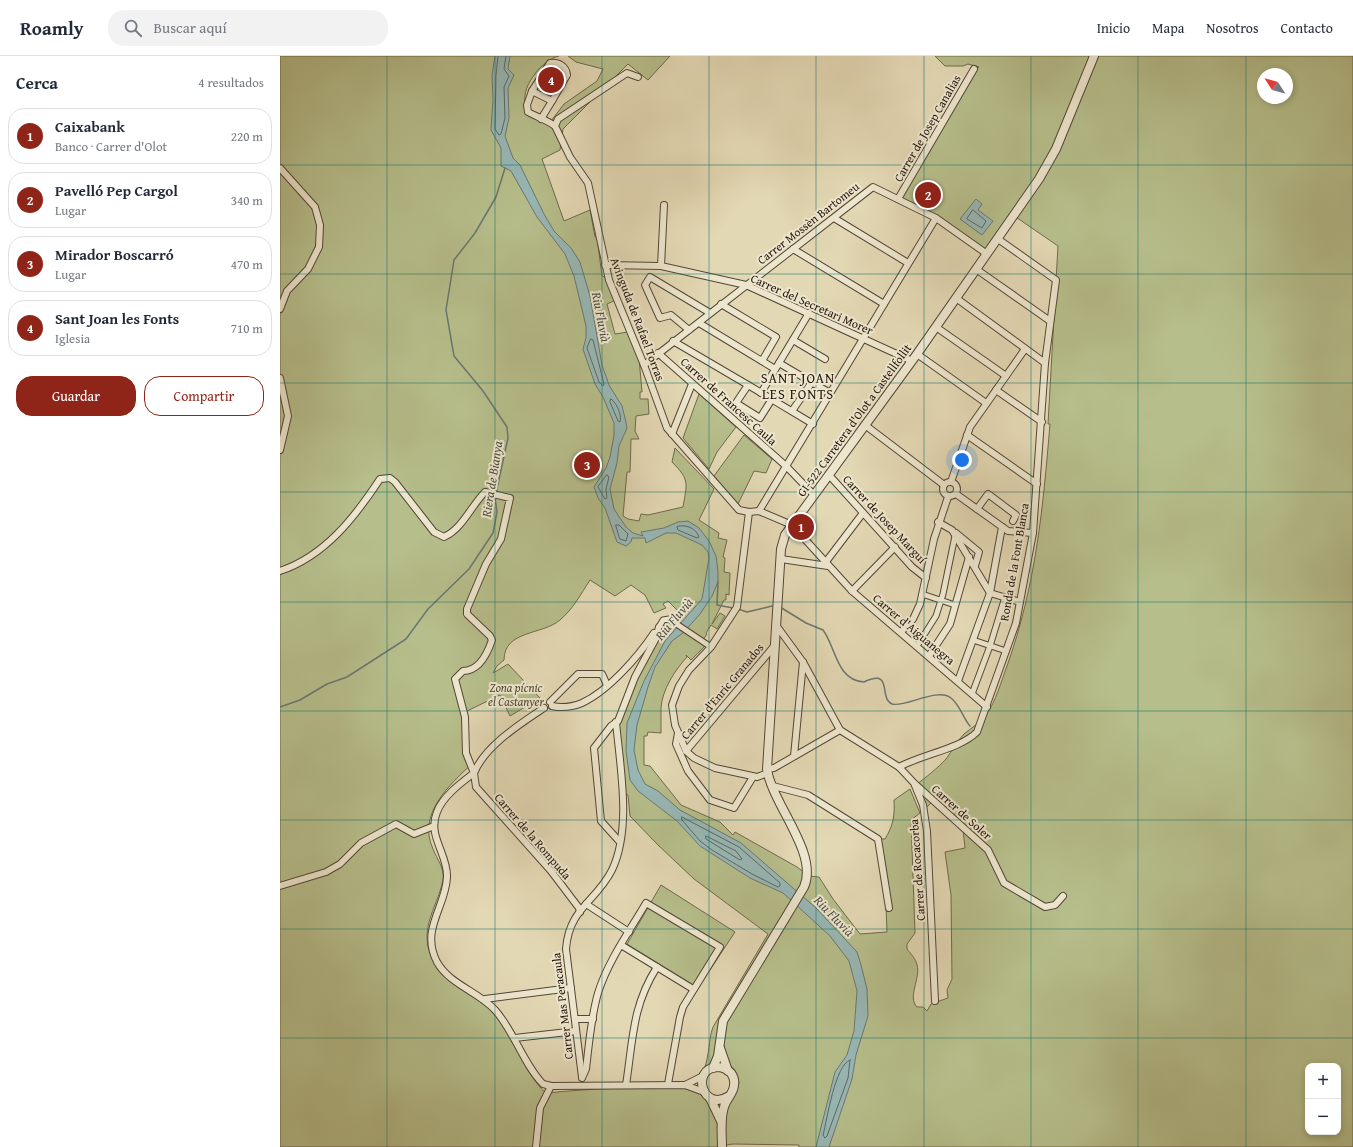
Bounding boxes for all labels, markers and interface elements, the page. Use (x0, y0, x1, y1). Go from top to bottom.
search box (108, 10, 388, 46)
text: Roamly (20, 14, 84, 42)
icon: search (122, 17, 144, 39)
text: Buscar aquí (154, 17, 227, 38)
text: Inicio (1097, 18, 1130, 38)
text: Mapa (1152, 18, 1184, 38)
text: Nosotros (1206, 18, 1259, 38)
text: Contacto (1281, 18, 1333, 38)
pin: 4 (538, 65, 564, 95)
north arrow (1257, 68, 1293, 104)
text: Cerca (16, 70, 58, 95)
street label: Carrer de Josep Canalias (889, 71, 965, 185)
text: 4 resultados (198, 73, 264, 92)
text: Caixabank (55, 116, 125, 137)
text: 1 (27, 127, 33, 146)
text: 220 m (231, 127, 263, 146)
text: Banco · Carrer d'Olot (55, 137, 167, 156)
street label: Carrer Mossèn Bartomeu (753, 177, 863, 268)
text: Pavelló Pep Cargol (55, 180, 178, 201)
pin: 2 (915, 180, 941, 210)
text: 2 (27, 191, 33, 210)
text: 340 m (231, 191, 263, 210)
text: Lugar (55, 201, 86, 220)
text: Mirador Boscarró (55, 244, 174, 265)
text: 3 (27, 255, 33, 274)
text: 470 m (231, 255, 263, 274)
street label: Avinguda de Rafael Torras (607, 255, 669, 383)
text: Lugar (55, 265, 86, 284)
street label: Carrer del Secretari Morer (748, 269, 876, 339)
water label: Riu Fluvià (587, 289, 615, 344)
text: Sant Joan les Fonts (55, 308, 179, 329)
text: 4 (27, 319, 33, 338)
text: 710 m (231, 319, 263, 338)
text: Iglesia (55, 329, 90, 348)
street label: GI-522 Carretera d'Olot a Castellfollit (793, 340, 916, 500)
street label: Carrer de Francesc Caula (677, 353, 781, 449)
district label: SANT JOAN LES FONTS (761, 368, 835, 404)
button: Guardar (16, 376, 136, 416)
button: Compartir (144, 376, 264, 416)
water label: Riera de Bianya (476, 440, 507, 519)
pin: 3 (574, 450, 600, 480)
your location (952, 450, 972, 470)
street label: Carrer de Josep Marguí (839, 471, 931, 567)
street label: Ronda de la Font Blanca (995, 501, 1033, 622)
pin: 1 (788, 512, 814, 542)
street label: Carrer d'Aiguanegra (869, 590, 959, 669)
water label: Riu Fluvià (650, 594, 698, 645)
street label: Carrer d'Enric Granados (677, 639, 768, 743)
park label: Zona pícnic el Castanyer (488, 679, 544, 710)
street label: Carrer de Soler (928, 780, 996, 844)
street label: Carrer de la Rompuda (491, 789, 576, 883)
street label: Carrer de Rocacorba (905, 818, 929, 922)
water label: Riu Fluvià (809, 891, 858, 941)
street label: Carrer Mas Peracaula (547, 951, 577, 1060)
map controls (1305, 1063, 1341, 1135)
button: + (1305, 1063, 1341, 1099)
button: − (1305, 1099, 1341, 1135)

